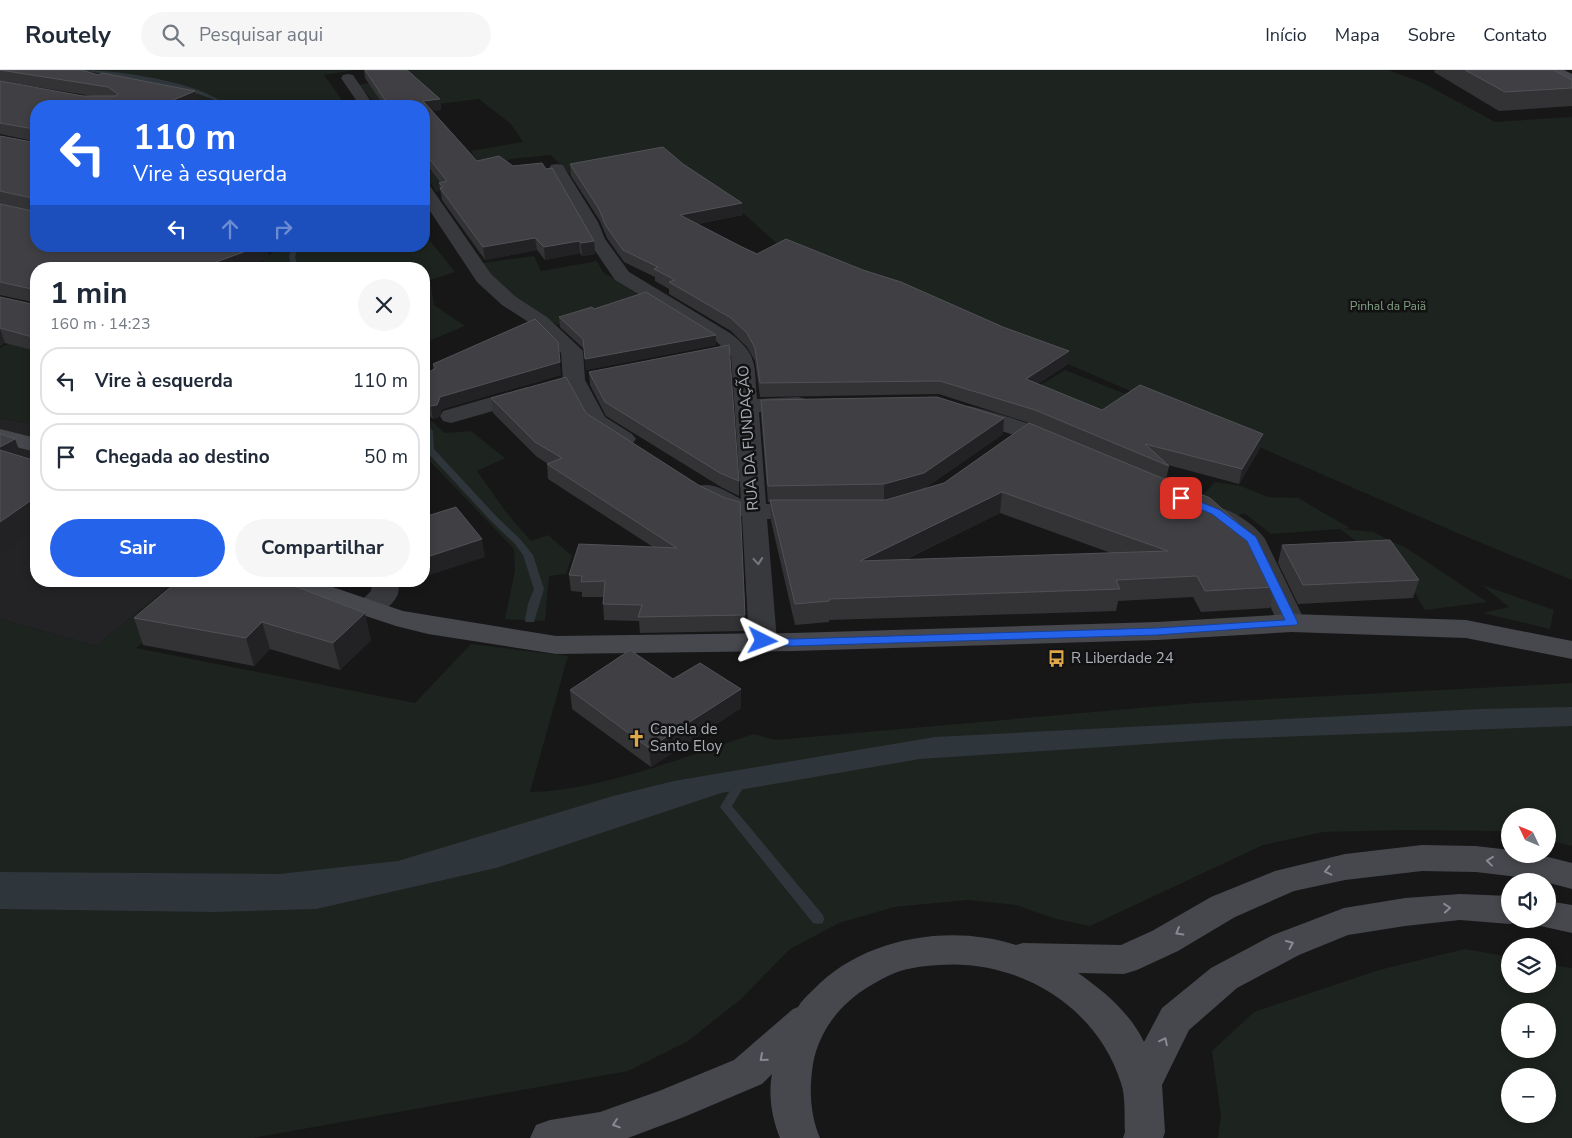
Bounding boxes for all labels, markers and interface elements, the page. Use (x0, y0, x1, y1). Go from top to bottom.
search box (141, 12, 491, 57)
text: Routely (25, 19, 111, 51)
icon: search (159, 21, 187, 49)
text: Pesquisar aqui (199, 22, 323, 48)
text: Início (1265, 23, 1307, 47)
text: Mapa (1335, 23, 1380, 47)
text: Sobre (1408, 23, 1455, 47)
text: Contato (1483, 23, 1547, 47)
text: 110 m (133, 114, 236, 161)
icon: left (50, 120, 115, 185)
text: Vire à esquerda (133, 159, 287, 189)
icon: left (163, 215, 191, 243)
icon: ahead (216, 215, 244, 243)
icon: right (269, 215, 297, 243)
text: 1 min (50, 273, 128, 314)
button: close (358, 279, 410, 331)
park label: Pinhal da Paiã (1350, 298, 1426, 314)
text: 160 m · 14:23 (50, 313, 151, 335)
street label: RUA DA FUNDAÇÃO (733, 365, 763, 511)
icon: left (52, 367, 80, 395)
text: Vire à esquerda (95, 368, 233, 394)
text: 110 m (353, 368, 408, 394)
icon: arrive (52, 443, 80, 471)
text: Chegada ao destino (95, 444, 270, 470)
text: 50 m (364, 444, 408, 470)
pin (1160, 477, 1202, 519)
icon: arrive (1167, 484, 1195, 512)
button: Sair (50, 519, 225, 577)
button: Compartilhar (235, 519, 410, 577)
one-way arrow (752, 557, 763, 565)
position arrow (736, 614, 788, 666)
bus stop icon: R Liberdade 24 (1047, 648, 1067, 668)
place label: R Liberdade 24 (1071, 648, 1174, 668)
place label: Capela de Santo Eloy (650, 719, 722, 756)
church icon: Capela de Santo Eloy (626, 728, 646, 748)
north arrow (1501, 808, 1556, 862)
map controls (1501, 808, 1556, 1123)
one-way arrow (1485, 856, 1493, 867)
one-way arrow (1324, 865, 1333, 876)
button: sound (1501, 873, 1556, 928)
one-way arrow (1443, 903, 1451, 914)
one-way arrow (1176, 926, 1185, 936)
button: layers (1501, 938, 1556, 993)
one-way arrow (1285, 940, 1294, 951)
button: + (1501, 1003, 1556, 1058)
one-way arrow (1158, 1037, 1168, 1046)
one-way arrow (760, 1053, 769, 1062)
button: − (1501, 1068, 1556, 1123)
one-way arrow (612, 1118, 621, 1128)

